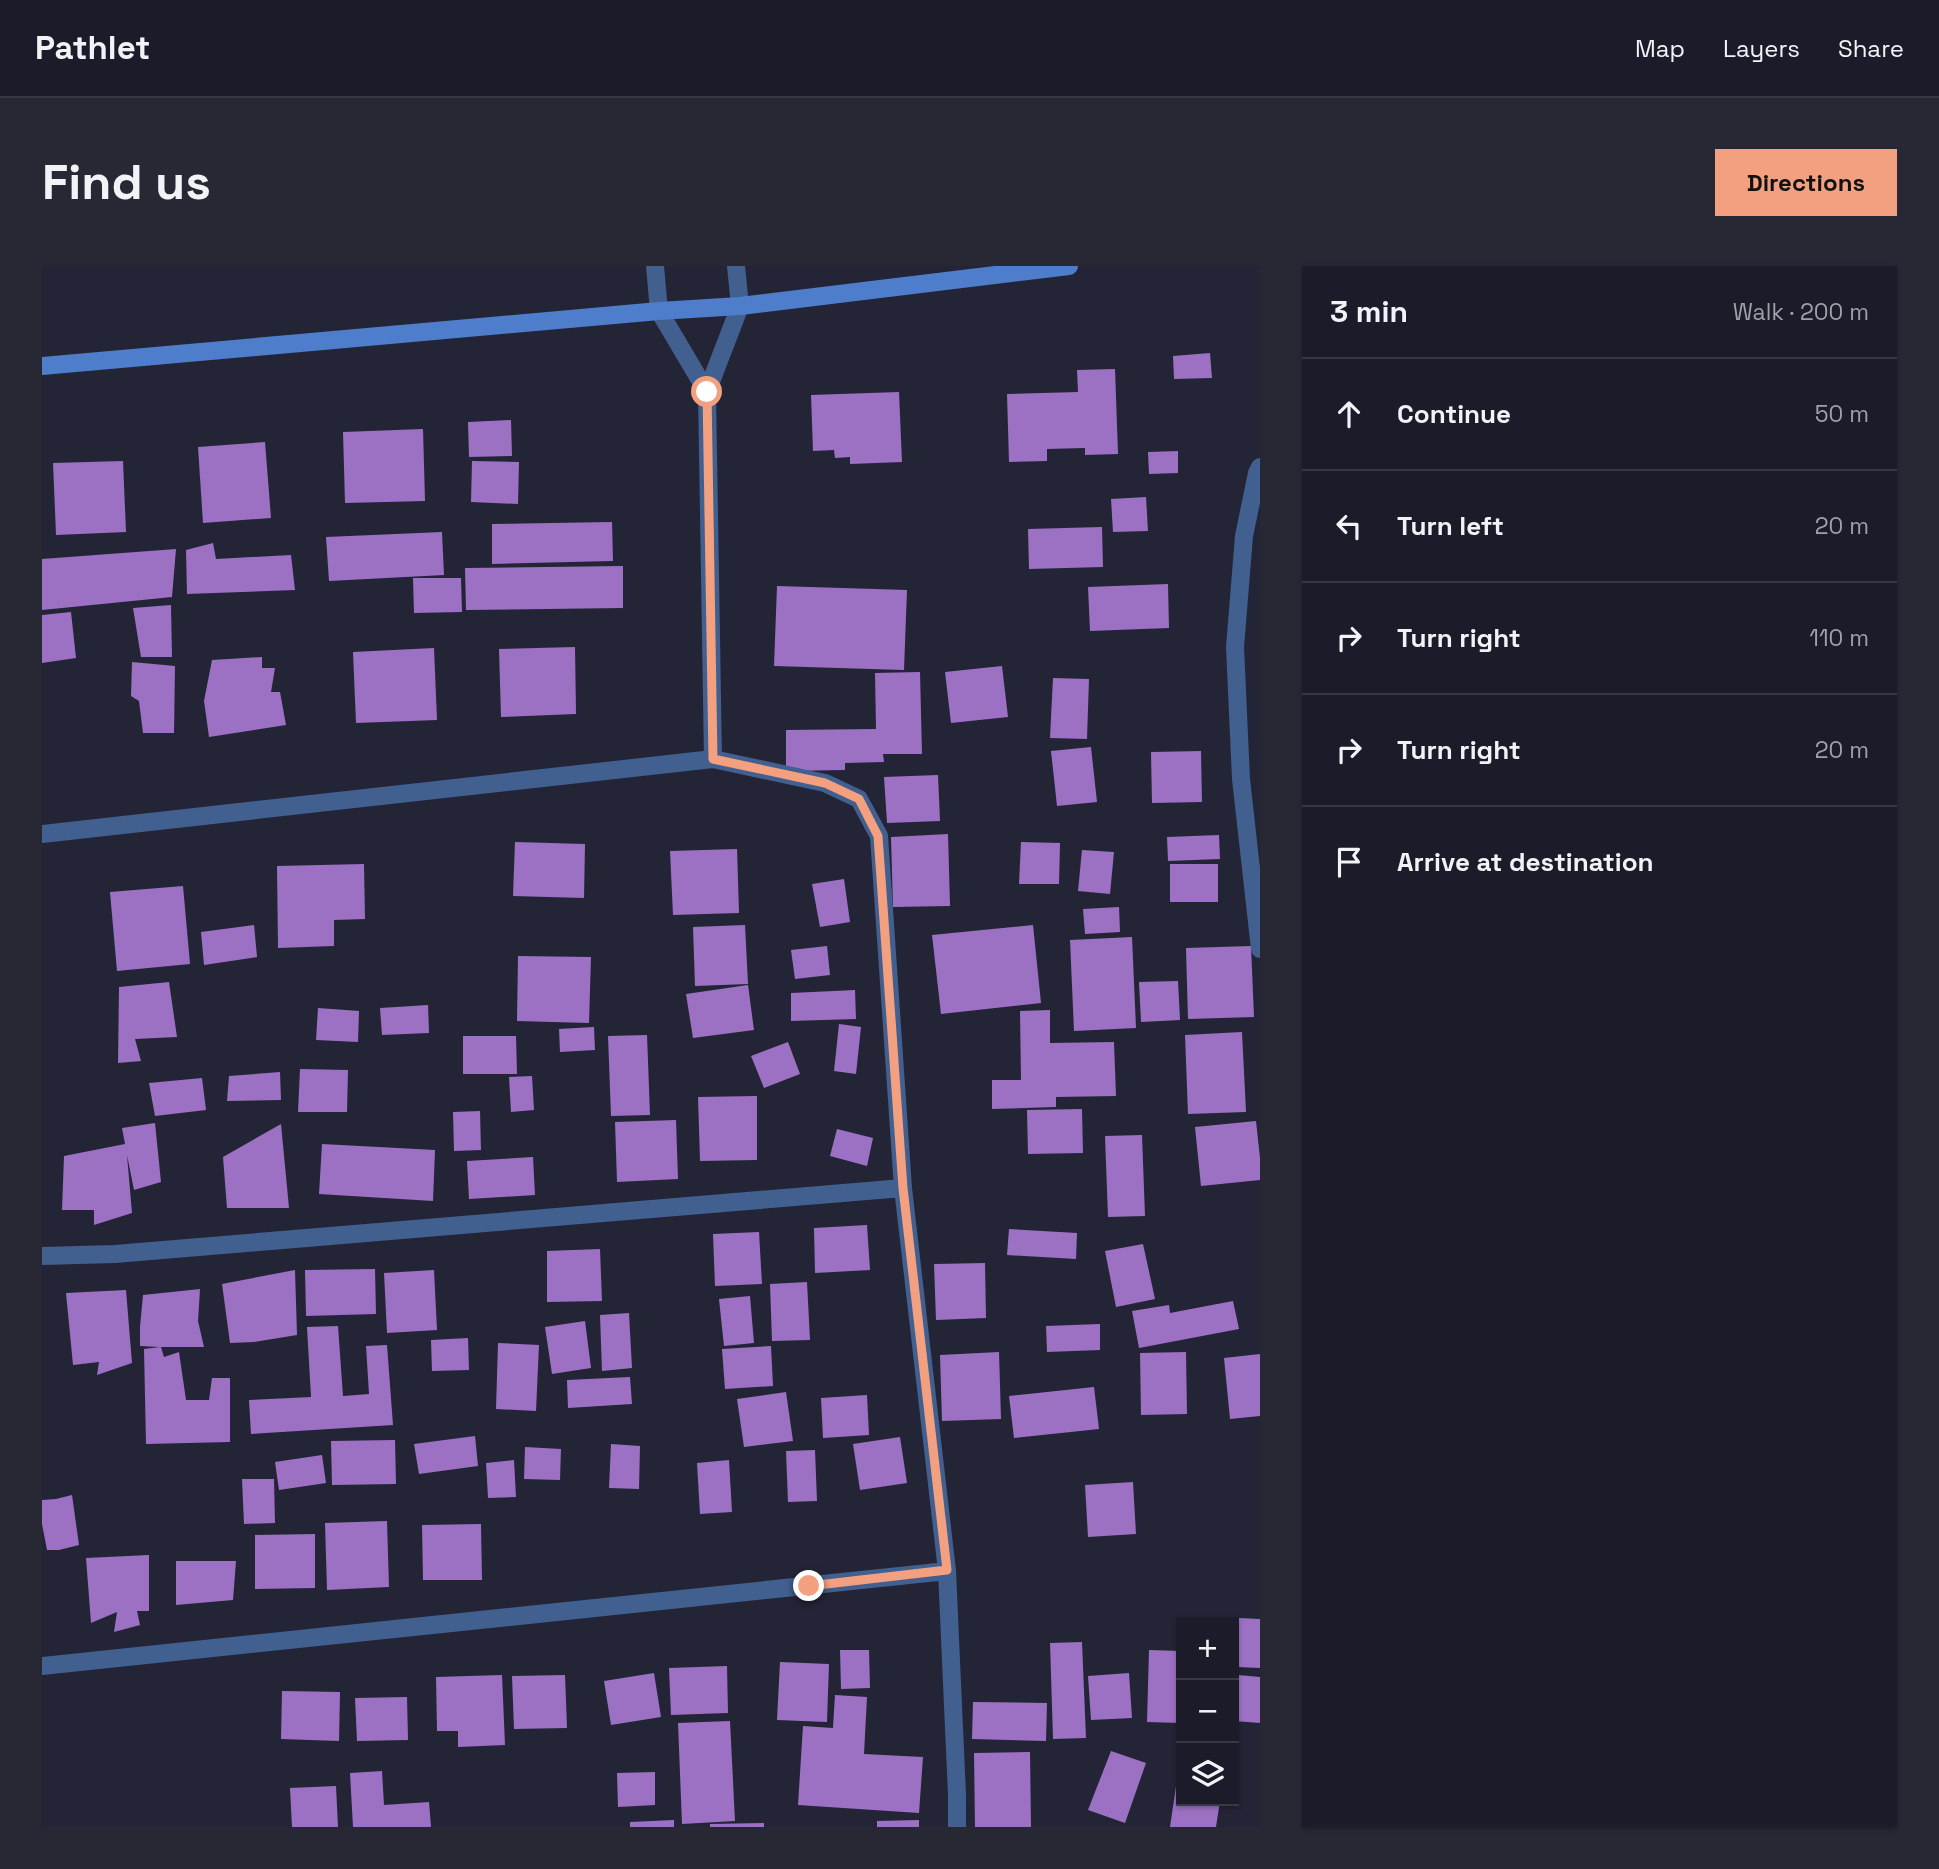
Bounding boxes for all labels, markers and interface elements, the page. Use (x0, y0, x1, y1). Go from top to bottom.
text: Pathlet (35, 27, 150, 69)
text: Map (1635, 33, 1685, 64)
text: Layers (1723, 33, 1800, 64)
text: Share (1838, 33, 1904, 64)
button: Directions (1715, 149, 1897, 216)
text: Find us (42, 151, 211, 213)
text: 3 min (1330, 292, 1408, 331)
text: Walk · 200 m (1733, 297, 1869, 327)
route start (691, 376, 722, 407)
icon: ahead (1330, 395, 1368, 433)
text: Continue (1397, 397, 1511, 431)
text: 50 m (1815, 399, 1869, 429)
icon: left (1330, 507, 1368, 545)
text: Turn left (1397, 509, 1504, 543)
text: 20 m (1815, 511, 1869, 541)
icon: right (1330, 619, 1368, 657)
text: Turn right (1397, 621, 1521, 655)
text: 110 m (1809, 623, 1869, 653)
icon: right (1330, 731, 1368, 769)
text: Turn right (1397, 733, 1521, 767)
text: 20 m (1815, 735, 1869, 765)
icon: arrive (1330, 843, 1368, 881)
text: Arrive at destination (1397, 845, 1654, 879)
route end (793, 1570, 824, 1601)
map controls (1176, 1617, 1239, 1806)
button: + (1176, 1617, 1239, 1680)
button: − (1176, 1680, 1239, 1743)
button: layers (1176, 1743, 1239, 1806)

